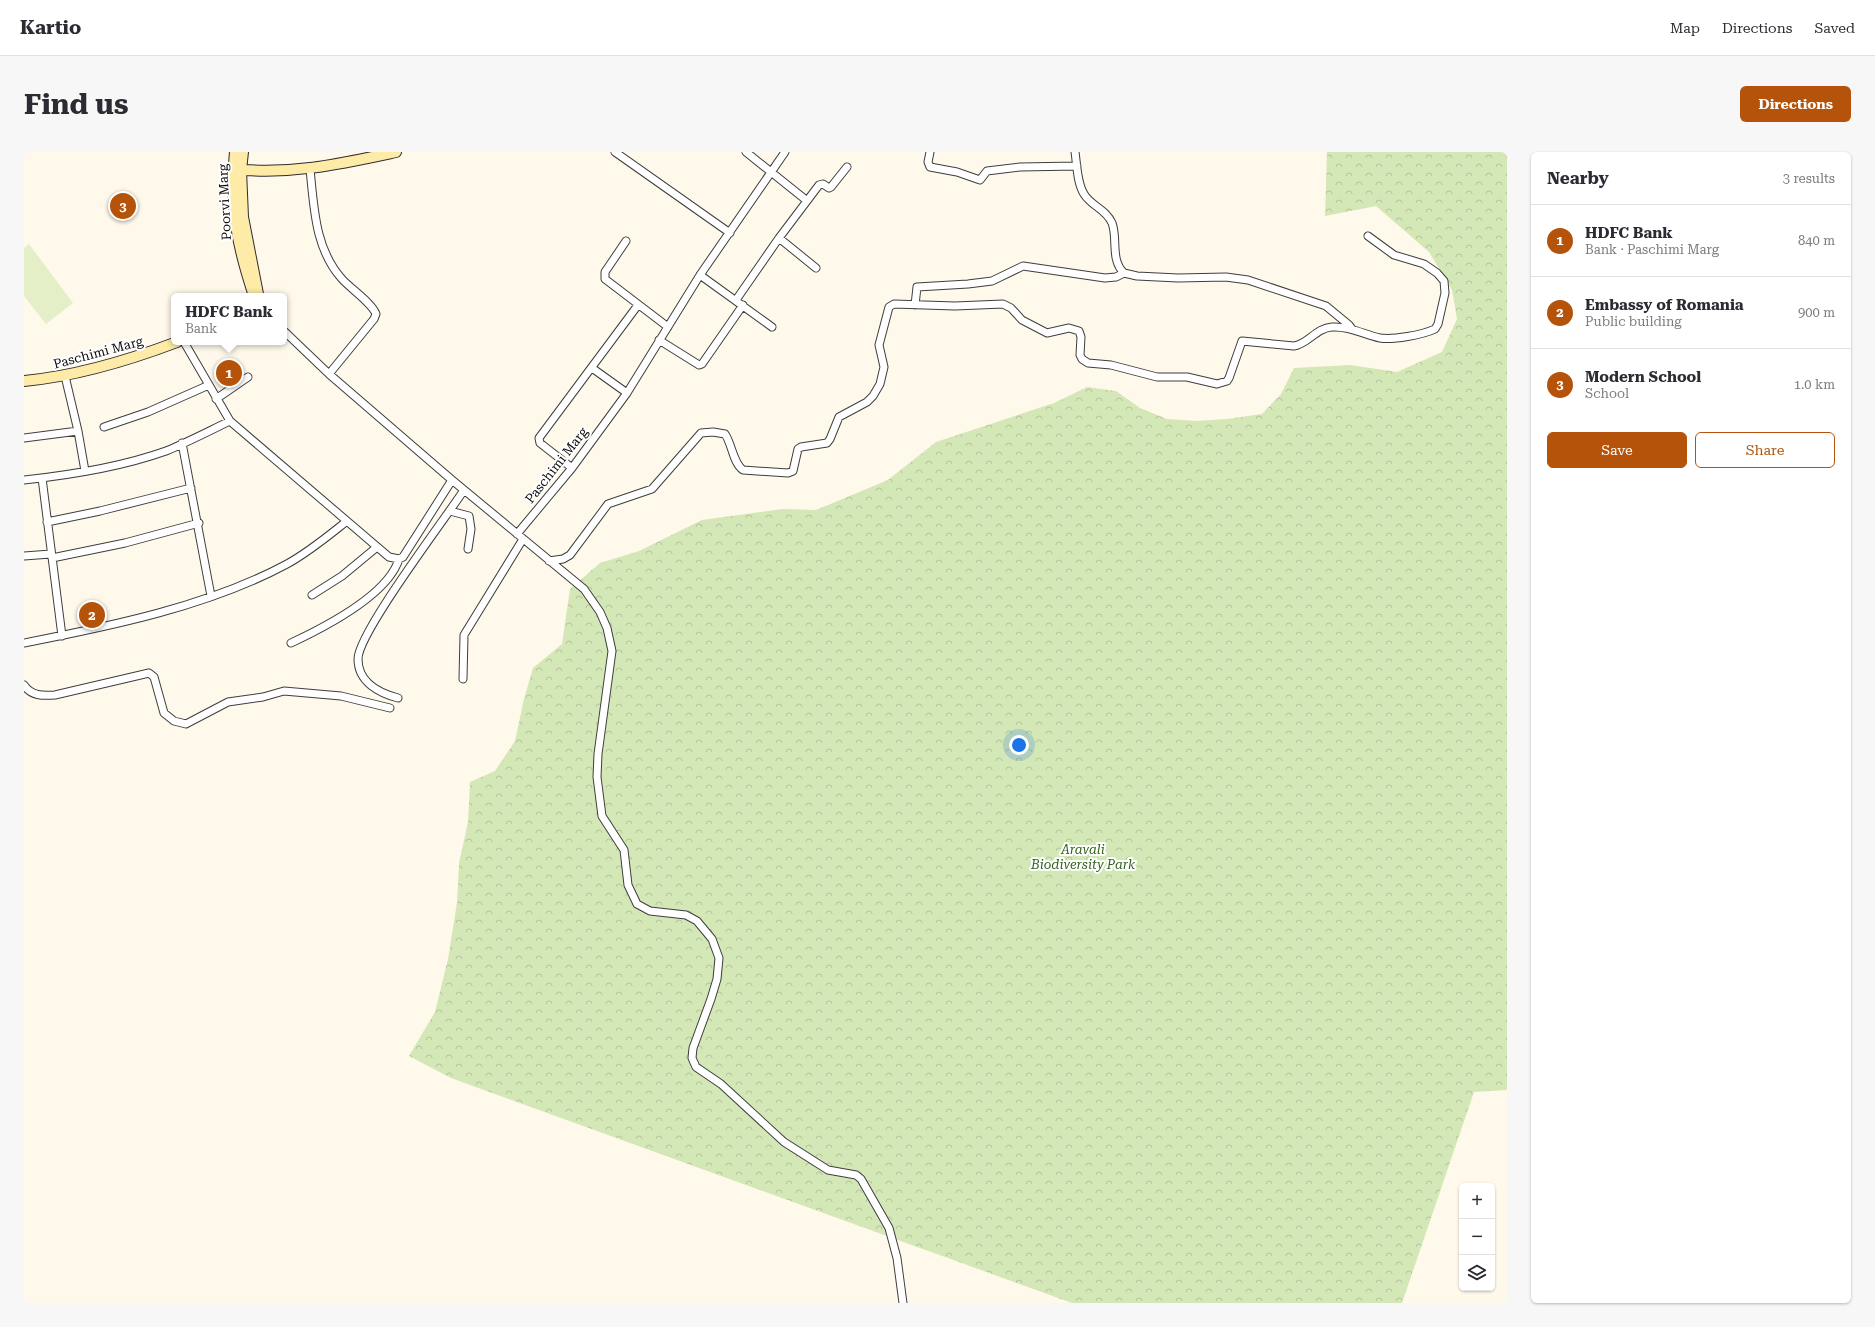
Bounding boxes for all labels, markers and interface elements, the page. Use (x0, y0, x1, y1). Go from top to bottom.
text: Kartio (20, 16, 81, 39)
text: Map (1670, 20, 1700, 36)
text: Directions (1722, 20, 1792, 36)
text: Saved (1814, 20, 1855, 36)
button: Directions (1740, 86, 1851, 122)
text: Find us (24, 88, 128, 121)
street label: Poorvi Marg (215, 163, 234, 241)
text: Nearby (1547, 168, 1609, 188)
text: 3 results (1783, 171, 1835, 186)
pin: 3 (110, 191, 136, 221)
text: HDFC Bank (1585, 224, 1673, 242)
text: 1 (1556, 233, 1564, 248)
text: 840 m (1798, 233, 1835, 248)
text: Bank · Paschimi Marg (1585, 242, 1719, 257)
popup (171, 293, 287, 345)
text: Embassy of Romania (1585, 296, 1744, 314)
text: HDFC Bank (185, 303, 273, 321)
text: 2 (1556, 305, 1564, 320)
text: 900 m (1798, 305, 1835, 320)
text: Public building (1585, 314, 1682, 329)
text: Bank (185, 321, 217, 336)
street label: Paschimi Marg (52, 333, 145, 372)
pin: 1 (216, 358, 242, 388)
text: Modern School (1585, 368, 1701, 386)
text: 3 (1556, 377, 1564, 392)
text: 1.0 km (1794, 377, 1835, 392)
text: School (1585, 386, 1629, 401)
street label: Paschimi Marg (522, 424, 591, 506)
button: Save (1547, 432, 1687, 468)
button: Share (1695, 432, 1835, 468)
pin: 2 (79, 600, 105, 630)
your location (1009, 735, 1029, 755)
park label: Aravali Biodiversity Park (1030, 842, 1136, 872)
map controls (1459, 1183, 1495, 1291)
button: + (1459, 1183, 1495, 1219)
button: − (1459, 1219, 1495, 1255)
button: layers (1459, 1255, 1495, 1291)

